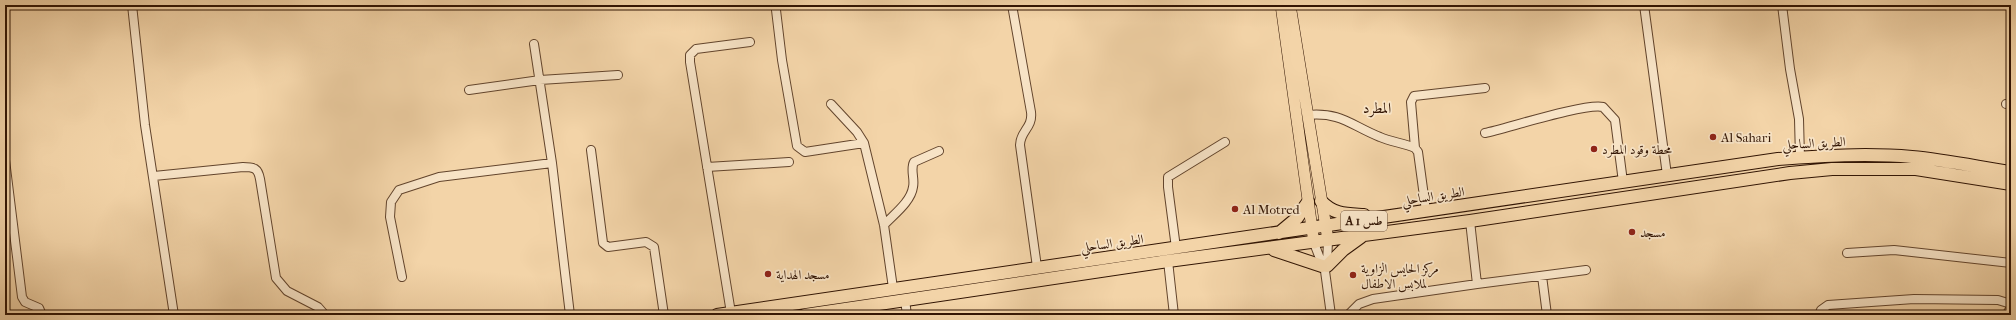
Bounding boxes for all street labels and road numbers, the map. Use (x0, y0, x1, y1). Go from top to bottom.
street label: الطريق الساحلي (1782, 134, 1847, 158)
street label: الطريق الساحلي (1401, 184, 1467, 214)
road number: A 1 طس (1341, 211, 1387, 231)
street label: الطريق الساحلي (1080, 231, 1145, 261)

